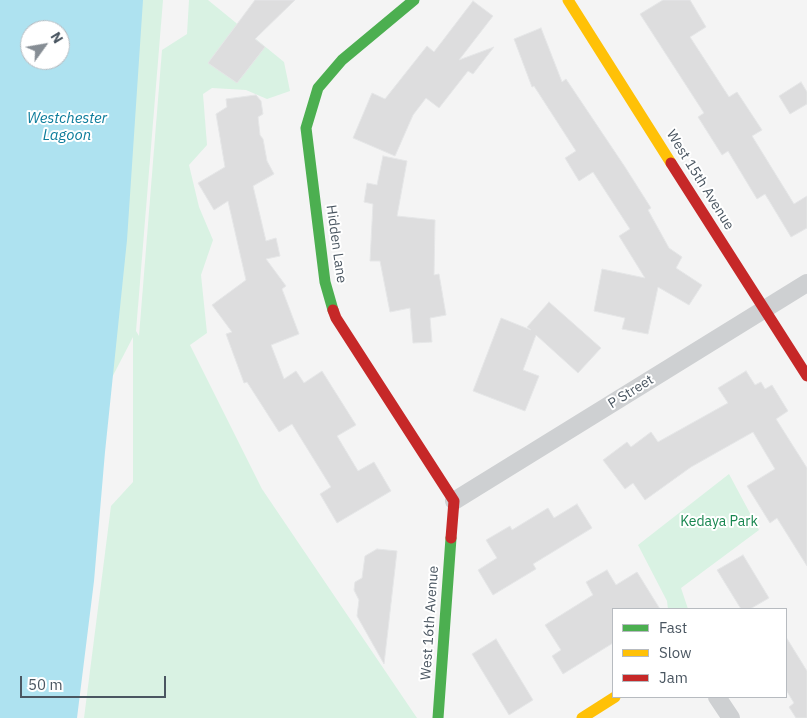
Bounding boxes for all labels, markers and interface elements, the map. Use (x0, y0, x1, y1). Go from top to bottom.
north arrow (20, 20, 70, 70)
text: N (47, 29, 67, 47)
water label: Westchester Lagoon (27, 110, 107, 145)
street label: West 15th Avenue (663, 127, 737, 233)
street label: Hidden Lane (322, 204, 350, 284)
street label: P Street (605, 372, 657, 412)
park label: Kedaya Park (680, 514, 758, 530)
street label: West 16th Avenue (418, 565, 442, 681)
legend (612, 608, 787, 698)
text: Fast (659, 618, 687, 637)
text: Slow (659, 643, 692, 662)
scale bar (22, 666, 169, 698)
text: Jam (659, 668, 688, 687)
text: 50 m (28, 675, 63, 694)

